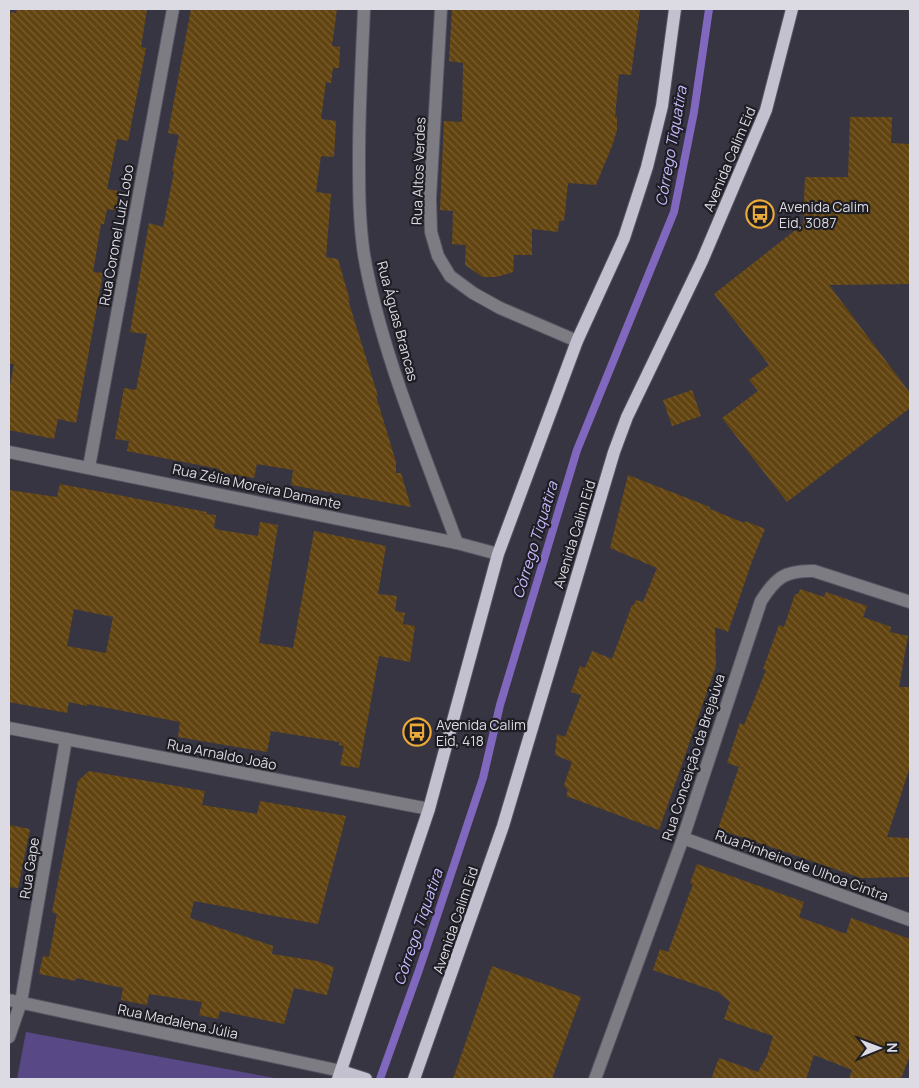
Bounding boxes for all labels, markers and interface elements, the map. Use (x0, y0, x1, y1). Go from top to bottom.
water label: Córrego Tiquatira (650, 84, 692, 208)
street label: Avenida Calim Eid (698, 104, 760, 214)
street label: Rua Altos Verdes (407, 117, 429, 225)
street label: Rua Coronel Luiz Lobo (94, 163, 138, 307)
place label: Avenida Calim Eid, 3087 (779, 197, 869, 232)
bus stop icon: Avenida Calim Eid, 3087 (745, 199, 775, 229)
street label: Rua Águas Brancas (373, 259, 423, 383)
street label: Rua Zélia Moreira Damante (171, 459, 343, 513)
water label: Córrego Tiquatira (507, 478, 563, 601)
street label: Avenida Calim Eid (549, 478, 599, 590)
street label: Rua Conceição da Brejaúva (657, 671, 729, 843)
place label: Avenida Calim Eid, 418 (436, 715, 526, 750)
bus stop icon: Avenida Calim Eid, 418 (402, 717, 432, 747)
street label: Rua Arnaldo João (166, 734, 278, 774)
street label: Rua Pinheiro de Ulhoa Cintra (713, 825, 891, 905)
street label: Rua Gape (15, 836, 43, 900)
street label: Avenida Calim Eid (428, 864, 482, 976)
water label: Córrego Tiquatira (388, 866, 448, 988)
street label: Rua Madalena Júlia (116, 999, 240, 1043)
north arrow (854, 1023, 904, 1073)
text: N (883, 1043, 902, 1053)

